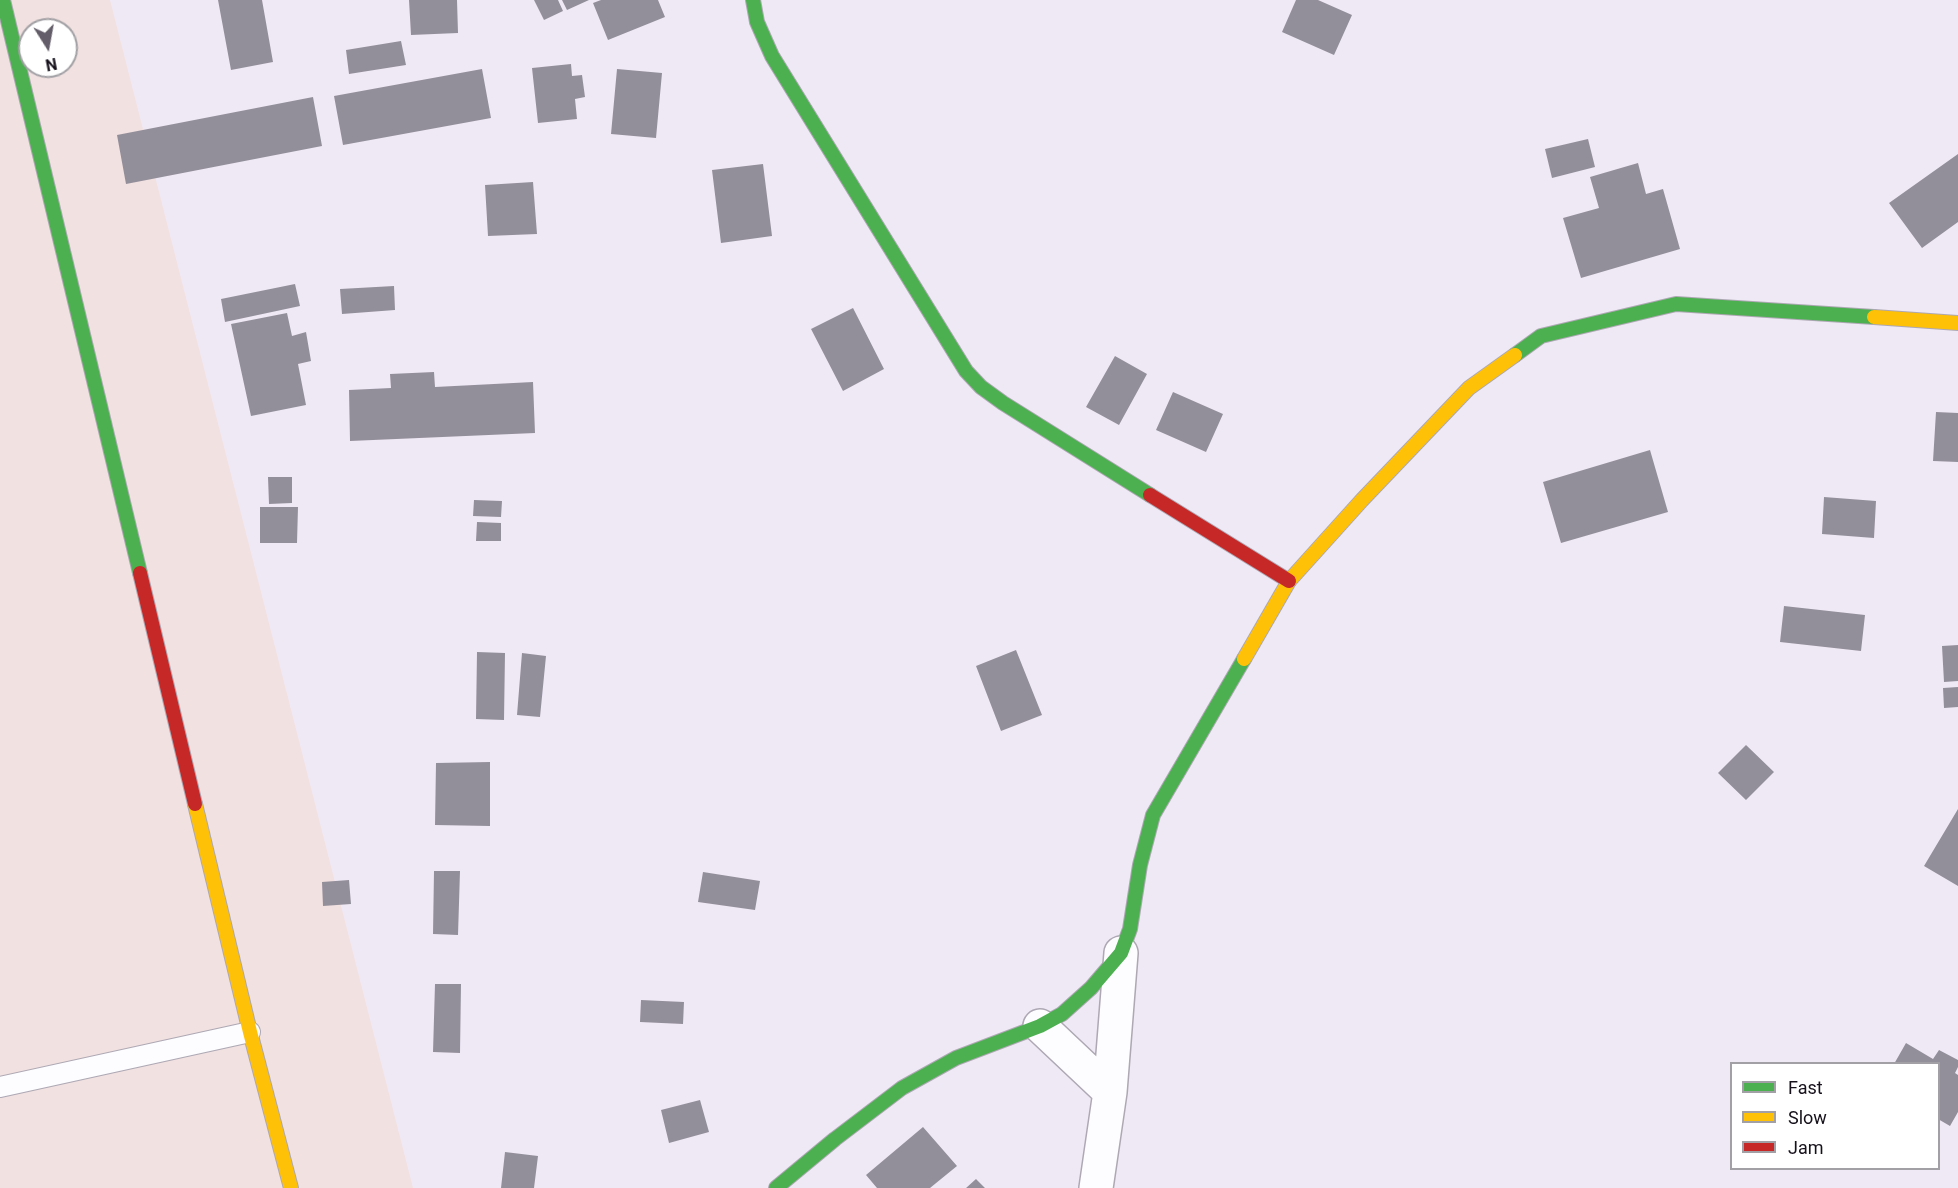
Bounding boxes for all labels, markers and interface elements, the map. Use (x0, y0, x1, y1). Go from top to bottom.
north arrow (18, 18, 78, 78)
text: N (44, 54, 59, 75)
legend (1730, 1062, 1940, 1170)
text: Fast (1788, 1077, 1823, 1098)
text: Slow (1788, 1107, 1827, 1128)
text: Jam (1788, 1137, 1824, 1158)

